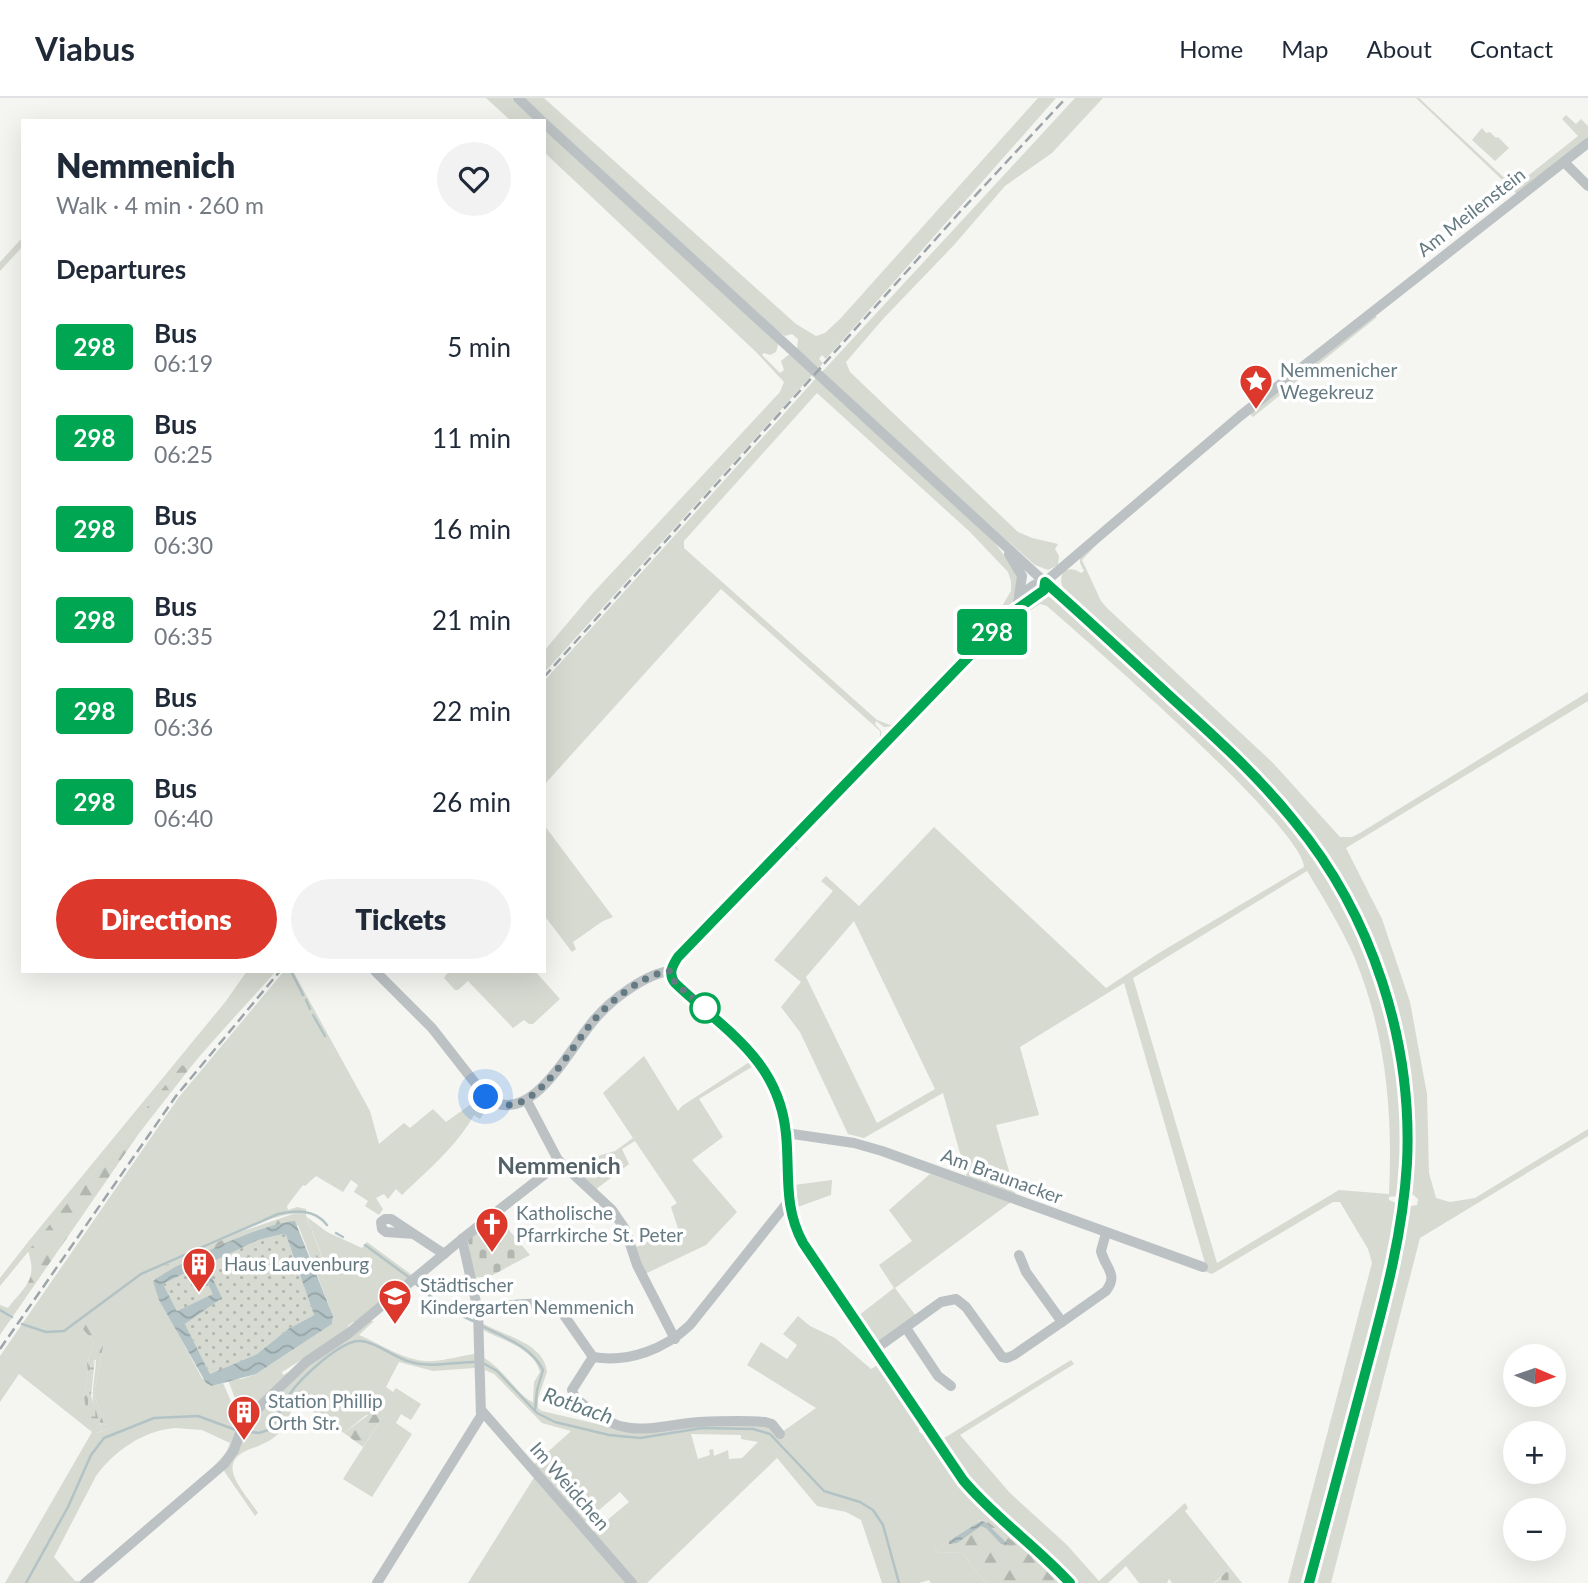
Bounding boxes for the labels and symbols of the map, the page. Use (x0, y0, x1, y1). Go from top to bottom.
street label: Am Meilenstein (1412, 162, 1529, 261)
place label: Nemmenicher Wegekreuz (1280, 358, 1397, 403)
place icon: Nemmenicher Wegekreuz (1237, 362, 1275, 411)
line badge: 298 (952, 609, 1032, 655)
unlabelled marker (690, 993, 720, 1023)
your location (468, 1079, 503, 1114)
street label: Am Braunacker (938, 1143, 1066, 1208)
district label: Nemmenich (497, 1151, 621, 1179)
place label: Katholische Pfarrkirche St. Peter (516, 1201, 683, 1246)
church icon: Katholische Pfarrkirche St. Peter (473, 1205, 511, 1254)
building icon: Haus Lauvenburg (180, 1245, 218, 1294)
place label: Haus Lauvenburg (224, 1252, 369, 1275)
place label: Städtischer Kindergarten Nemmenich (420, 1273, 634, 1318)
school or university icon: Städtischer Kindergarten Nemmenich (376, 1277, 414, 1326)
north arrow (1503, 1344, 1566, 1407)
water label: Rotbach (540, 1381, 617, 1428)
place label: Station Phillip Orth Str. (268, 1389, 383, 1434)
building icon: Station Phillip Orth Str. (225, 1393, 263, 1442)
street label: Im Weidchen (526, 1437, 615, 1535)

